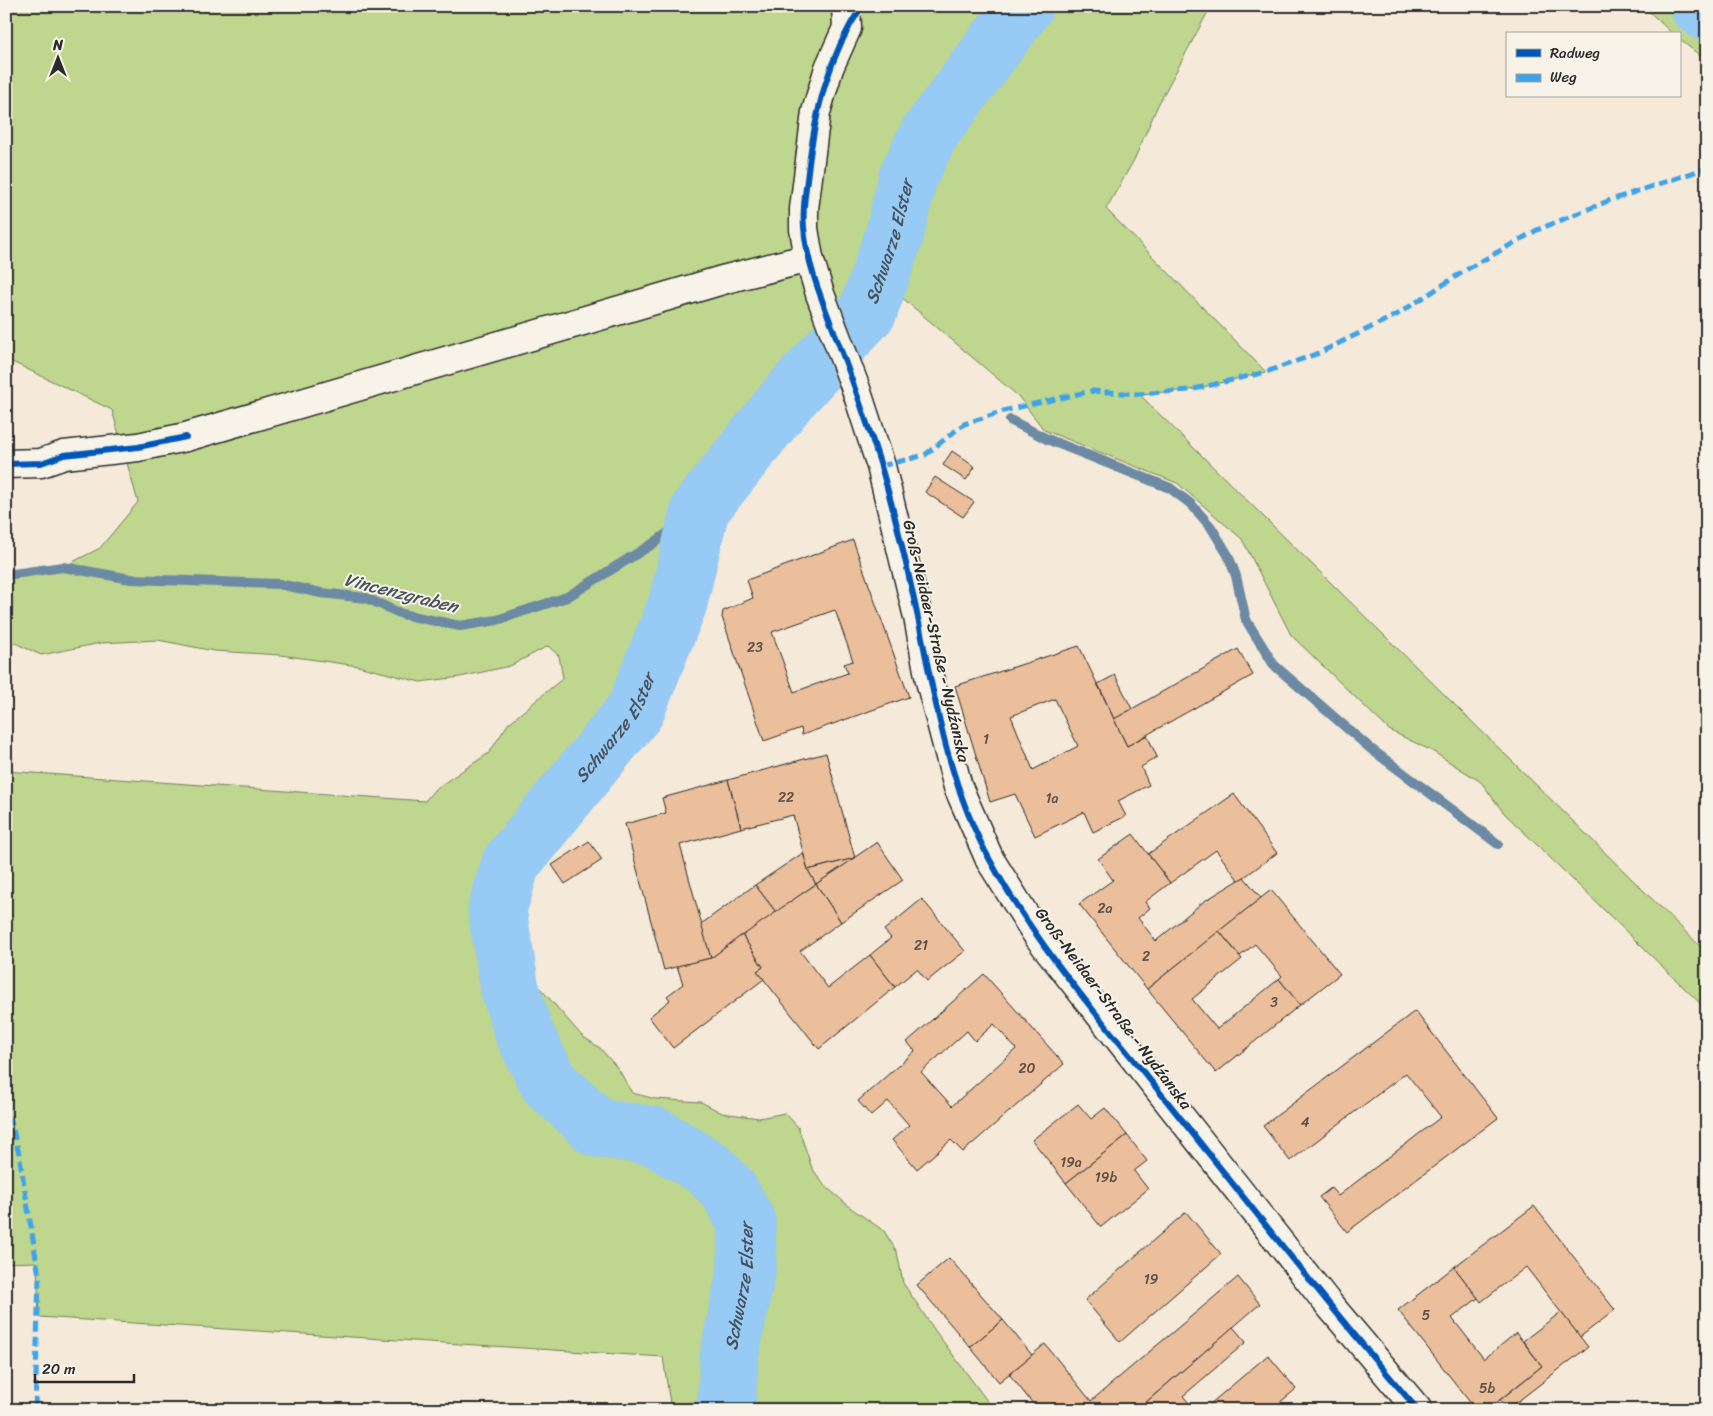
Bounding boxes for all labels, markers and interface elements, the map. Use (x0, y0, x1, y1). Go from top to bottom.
north arrow (32, 32, 82, 82)
legend (1506, 32, 1680, 98)
text: N (52, 33, 63, 58)
text: Radweg (1550, 40, 1600, 66)
text: Weg (1550, 64, 1577, 90)
water label: Schwarze Elster (856, 173, 924, 308)
street label: Groß-Neidaer-Straße - Nydźanska (895, 517, 979, 766)
water label: Vincenzgraben (341, 563, 464, 623)
house number: 23 (747, 635, 763, 660)
water label: Schwarze Elster (566, 665, 666, 790)
house number: 1 (983, 727, 989, 752)
house number: 22 (778, 785, 794, 810)
house number: 1a (1045, 786, 1059, 811)
house number: 2a (1097, 896, 1113, 921)
street label: Groß-Neidaer-Straße - Nydźanska (1027, 901, 1200, 1117)
house number: 21 (914, 933, 928, 958)
house number: 2 (1142, 944, 1150, 969)
house number: 3 (1270, 990, 1278, 1015)
house number: 20 (1019, 1056, 1036, 1081)
house number: 4 (1301, 1110, 1310, 1135)
house number: 19a (1060, 1150, 1082, 1175)
house number: 19b (1095, 1165, 1117, 1190)
water label: Schwarze Elster (715, 1219, 763, 1353)
house number: 19 (1144, 1267, 1159, 1292)
house number: 5 (1422, 1303, 1431, 1328)
scale bar (35, 1351, 134, 1383)
text: 20 m (42, 1356, 76, 1382)
house number: 5b (1479, 1376, 1495, 1401)

